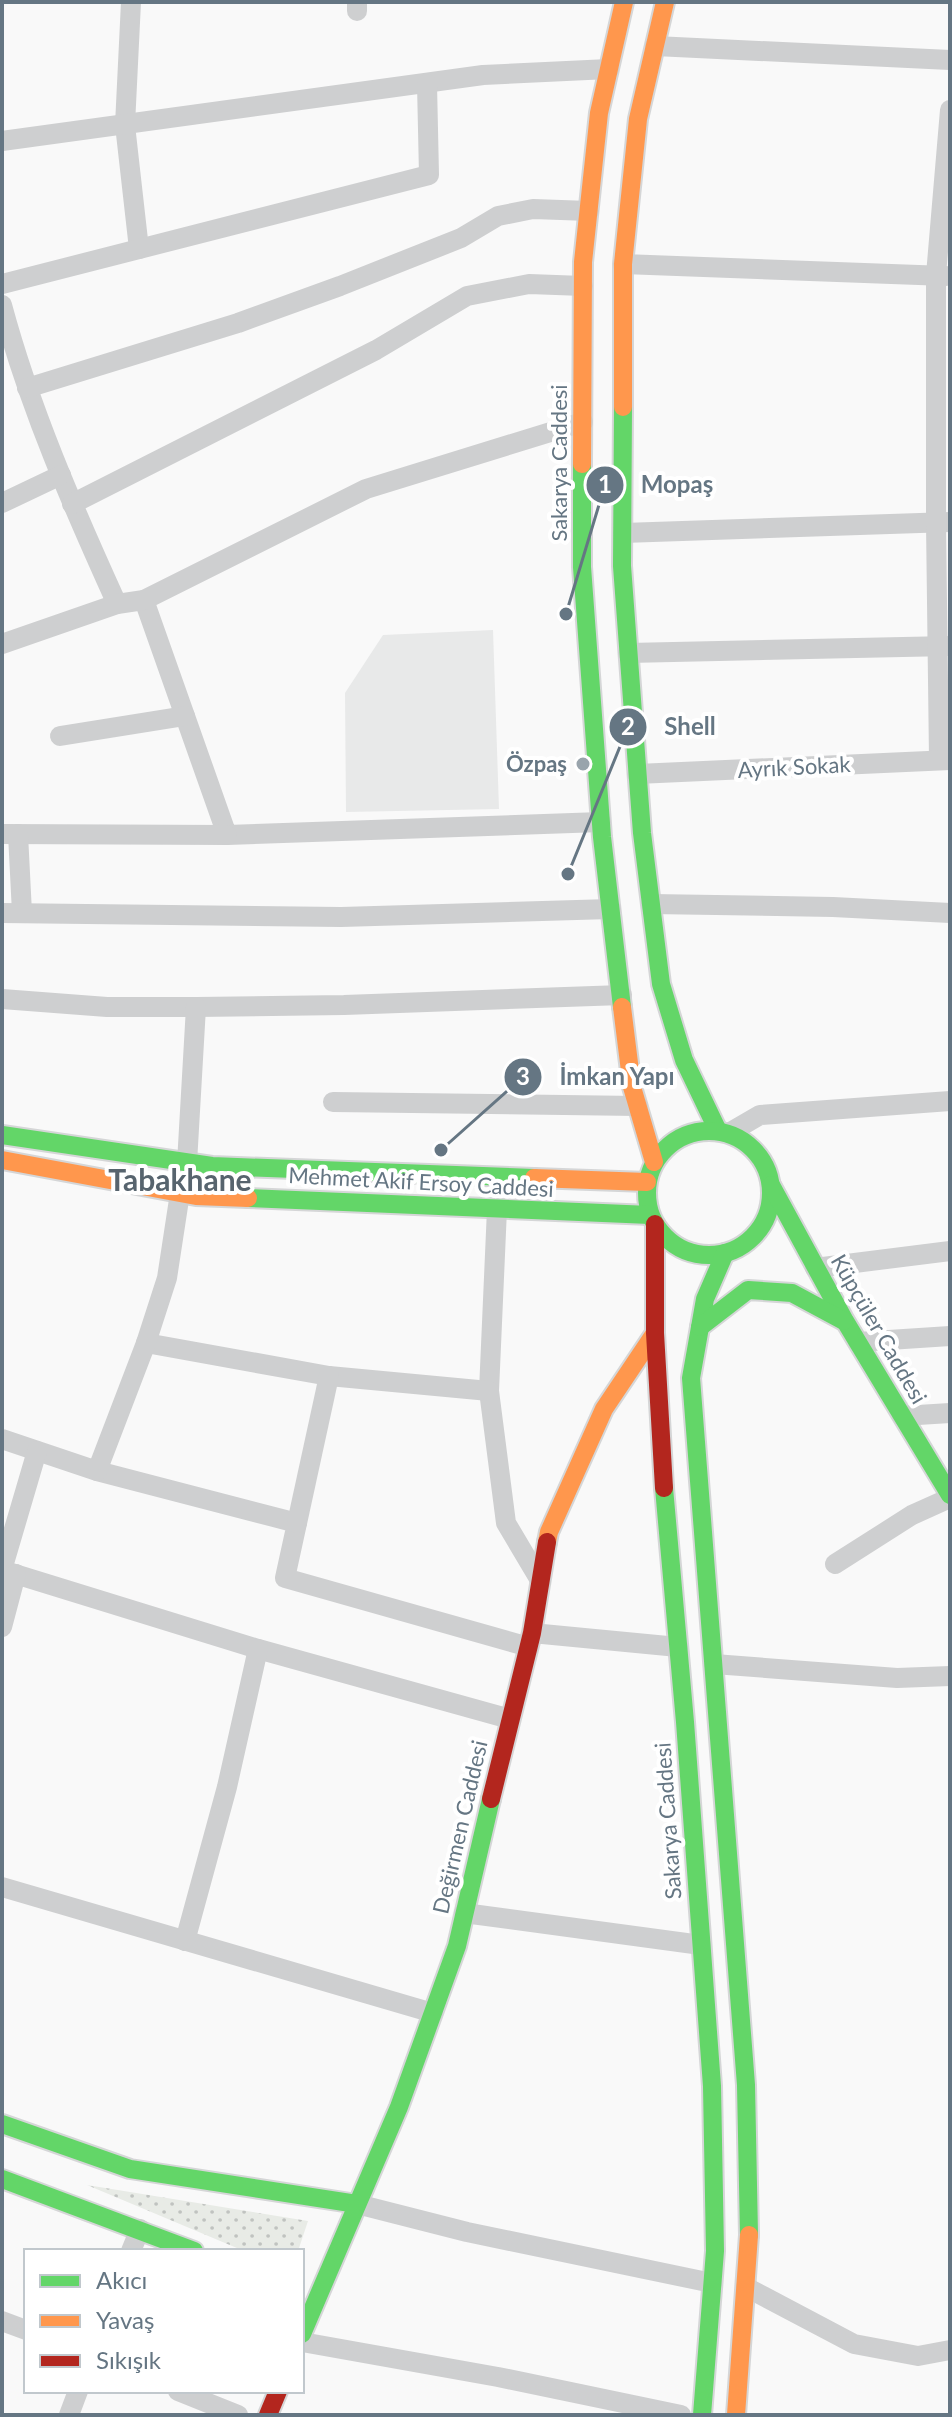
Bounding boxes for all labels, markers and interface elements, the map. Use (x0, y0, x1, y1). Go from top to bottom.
street label: Sakarya Caddesi (545, 384, 572, 542)
callout: Mopaş (585, 461, 729, 509)
text: 1 (598, 469, 612, 498)
text: Mopaş (641, 469, 713, 498)
callout: Shell (608, 703, 732, 751)
text: 2 (621, 711, 635, 740)
text: Shell (664, 711, 716, 740)
place label: Özpaş (506, 750, 567, 777)
street label: Ayrık Sokak (737, 750, 852, 783)
marker: Özpaş (574, 755, 592, 773)
callout: İmkan Yapı (503, 1053, 691, 1101)
text: 3 (516, 1061, 530, 1090)
text: İmkan Yapı (559, 1061, 675, 1090)
district label: Tabakhane (108, 1161, 252, 1197)
street label: Mehmet Akif Ersoy Caddesi (288, 1161, 554, 1202)
street label: Küpçüler Caddesi (826, 1249, 933, 1408)
street label: Değirmen Caddesi (426, 1738, 493, 1916)
street label: Sakarya Caddesi (649, 1742, 686, 1900)
legend (24, 2249, 304, 2393)
text: Akıcı (96, 2265, 147, 2294)
text: Yavaş (96, 2305, 154, 2334)
text: Sıkışık (96, 2345, 162, 2374)

